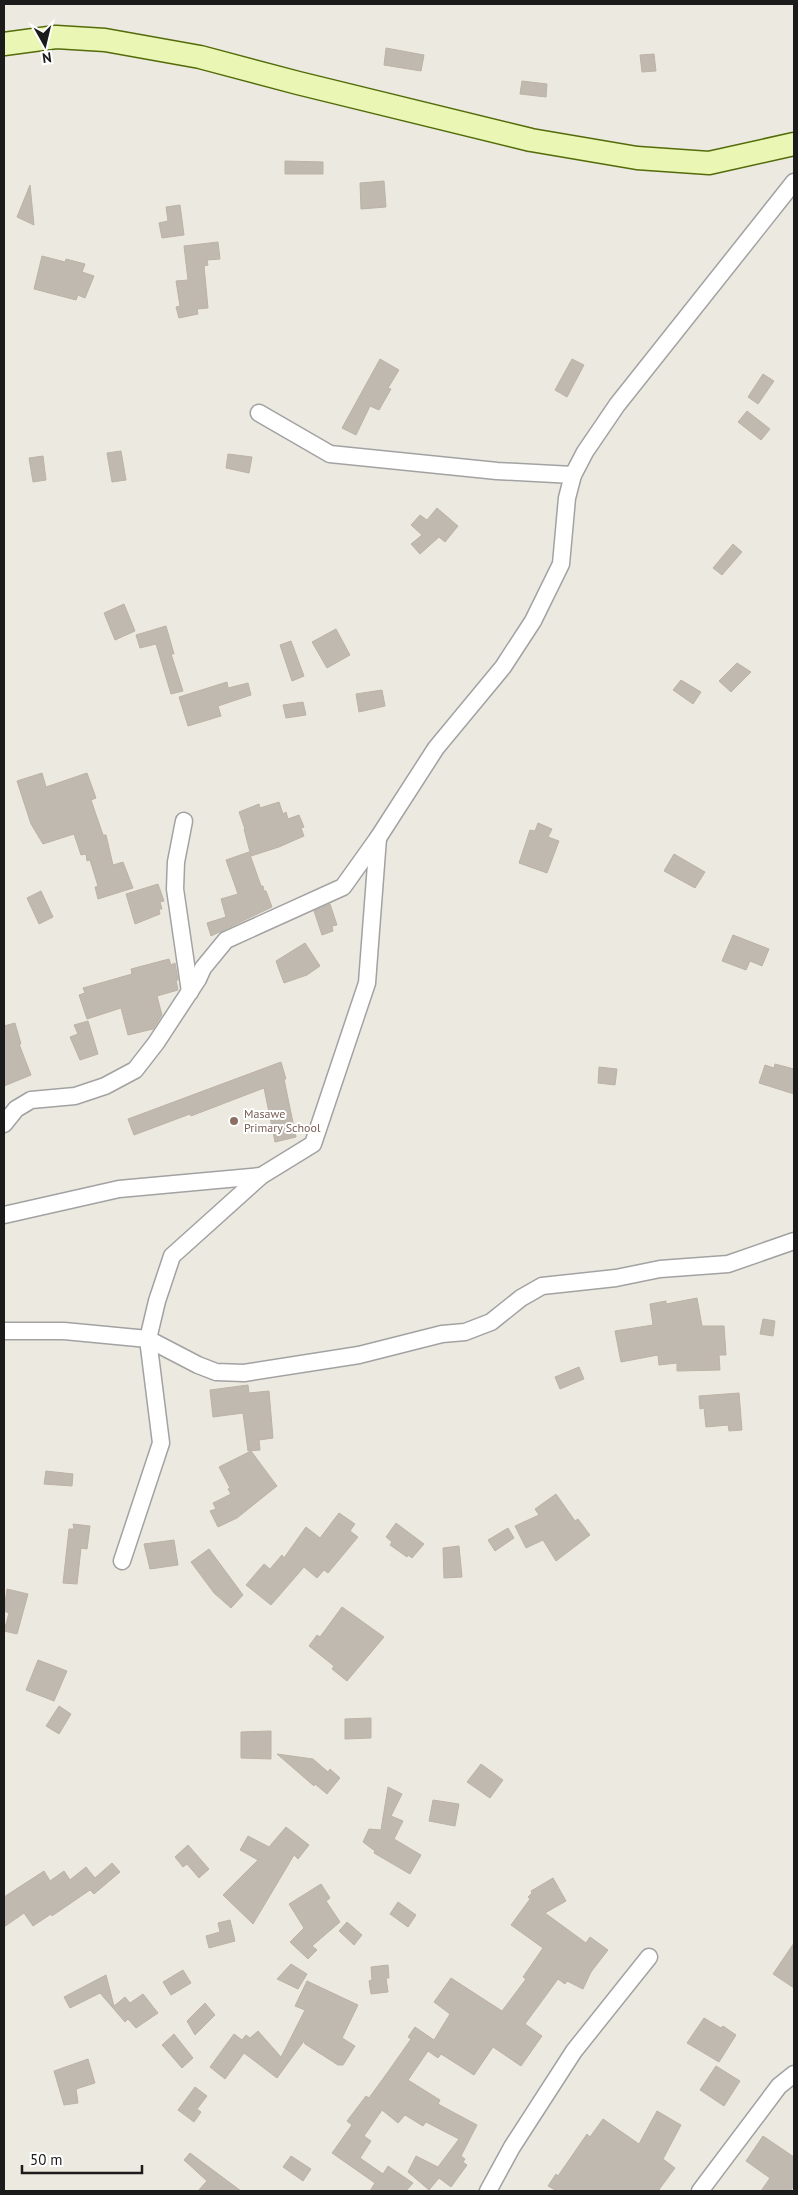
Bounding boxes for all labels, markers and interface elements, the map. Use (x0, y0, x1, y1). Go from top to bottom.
north arrow (20, 20, 70, 70)
text: N (41, 48, 53, 67)
place label: Masawe Primary School (244, 1106, 321, 1135)
marker: Masawe Primary School (228, 1115, 240, 1127)
scale bar (22, 2142, 142, 2174)
text: 50 m (30, 2150, 63, 2169)

